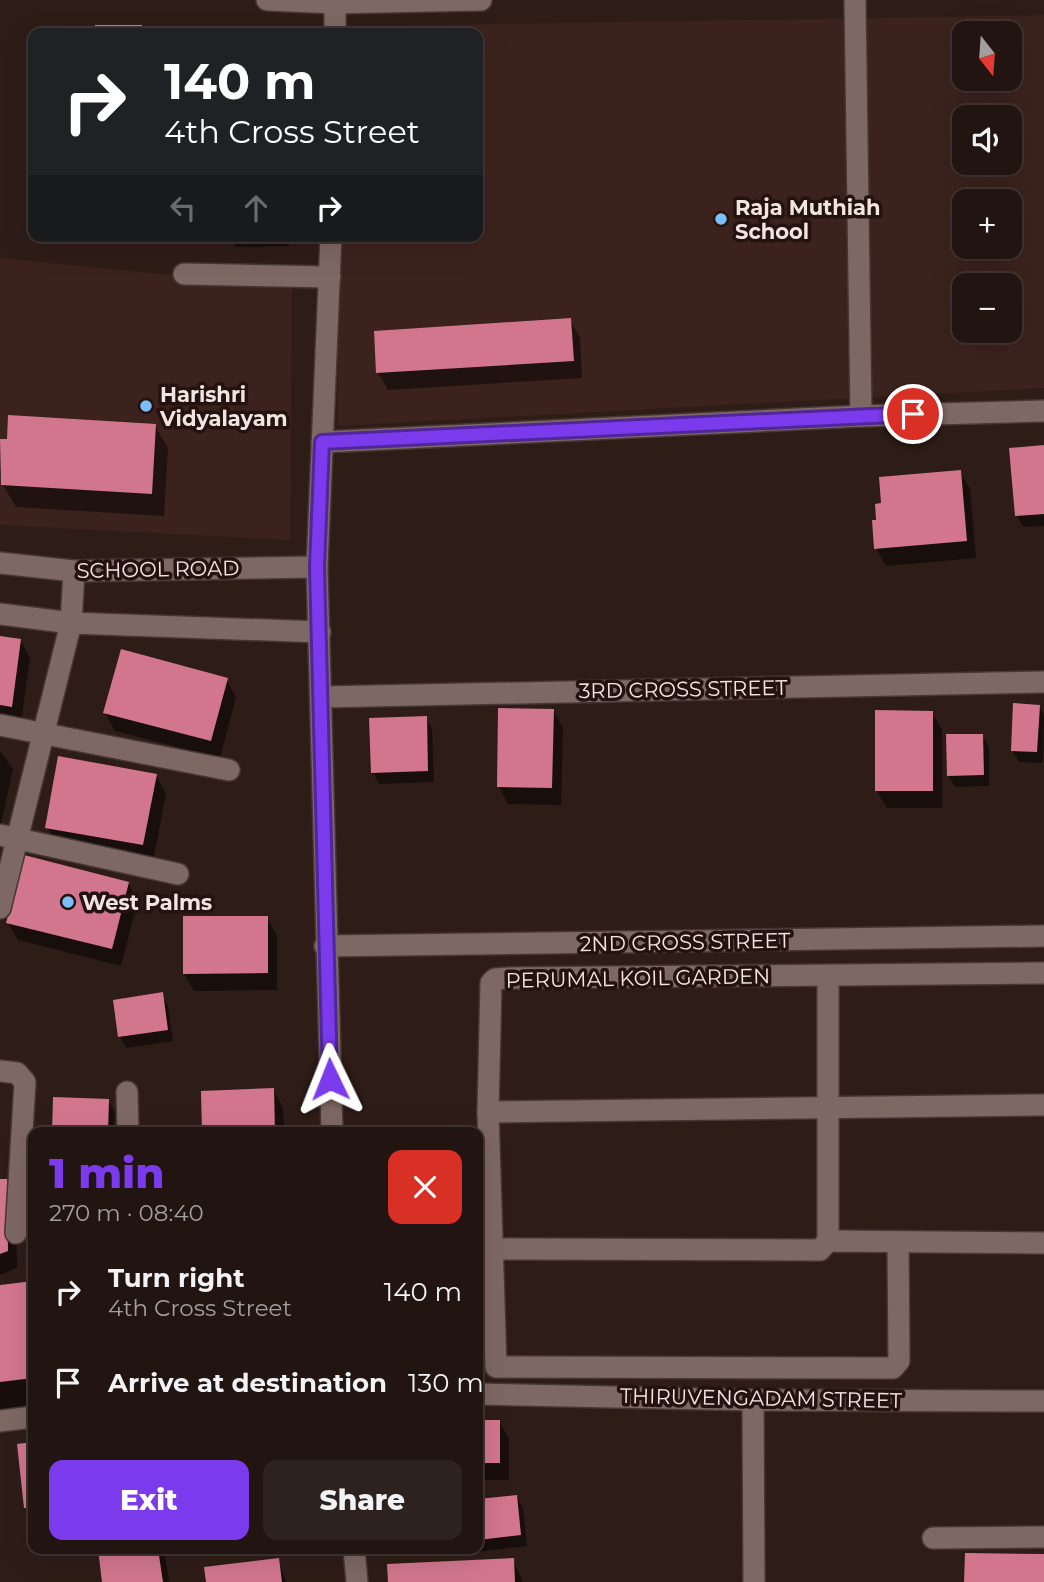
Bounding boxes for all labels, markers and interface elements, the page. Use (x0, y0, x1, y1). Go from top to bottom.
north arrow (952, 21, 1022, 91)
map controls (952, 21, 1022, 343)
text: 140 m (164, 52, 316, 111)
icon: right (49, 56, 140, 147)
button: sound (952, 105, 1022, 175)
text: 4th Cross Street (164, 112, 420, 151)
icon: left (164, 189, 202, 227)
icon: ahead (237, 189, 275, 227)
icon: right (310, 189, 348, 227)
button: + (952, 189, 1022, 259)
place label: Raja Muthiah School (735, 195, 881, 244)
marker: Raja Muthiah School (713, 211, 729, 227)
button: − (952, 273, 1022, 343)
place label: Harishri Vidyalayam (159, 382, 288, 431)
pin (883, 384, 943, 444)
icon: arrive (894, 395, 932, 433)
marker: Harishri Vidyalayam (138, 398, 154, 414)
street label: SCHOOL ROAD (76, 555, 240, 583)
street label: 3RD CROSS STREET (578, 675, 788, 703)
place label: West Palms (82, 890, 212, 915)
marker: West Palms (60, 894, 76, 910)
street label: 2ND CROSS STREET (579, 928, 791, 956)
street label: PERUMAL KOIL GARDEN (506, 963, 770, 993)
position arrow (293, 1042, 367, 1116)
text: 1 min (49, 1147, 165, 1199)
button: close (388, 1150, 462, 1224)
text: 270 m · 08:40 (49, 1199, 204, 1227)
text: Turn right (108, 1262, 244, 1294)
icon: right (49, 1273, 87, 1311)
text: 140 m (384, 1276, 462, 1308)
text: 4th Cross Street (108, 1294, 292, 1322)
icon: arrive (49, 1364, 87, 1402)
text: Arrive at destination (108, 1367, 387, 1399)
text: 130 m (408, 1367, 484, 1399)
street label: THIRUVENGADAM STREET (620, 1383, 902, 1413)
button: Exit (49, 1460, 249, 1540)
button: Share (263, 1460, 462, 1540)

